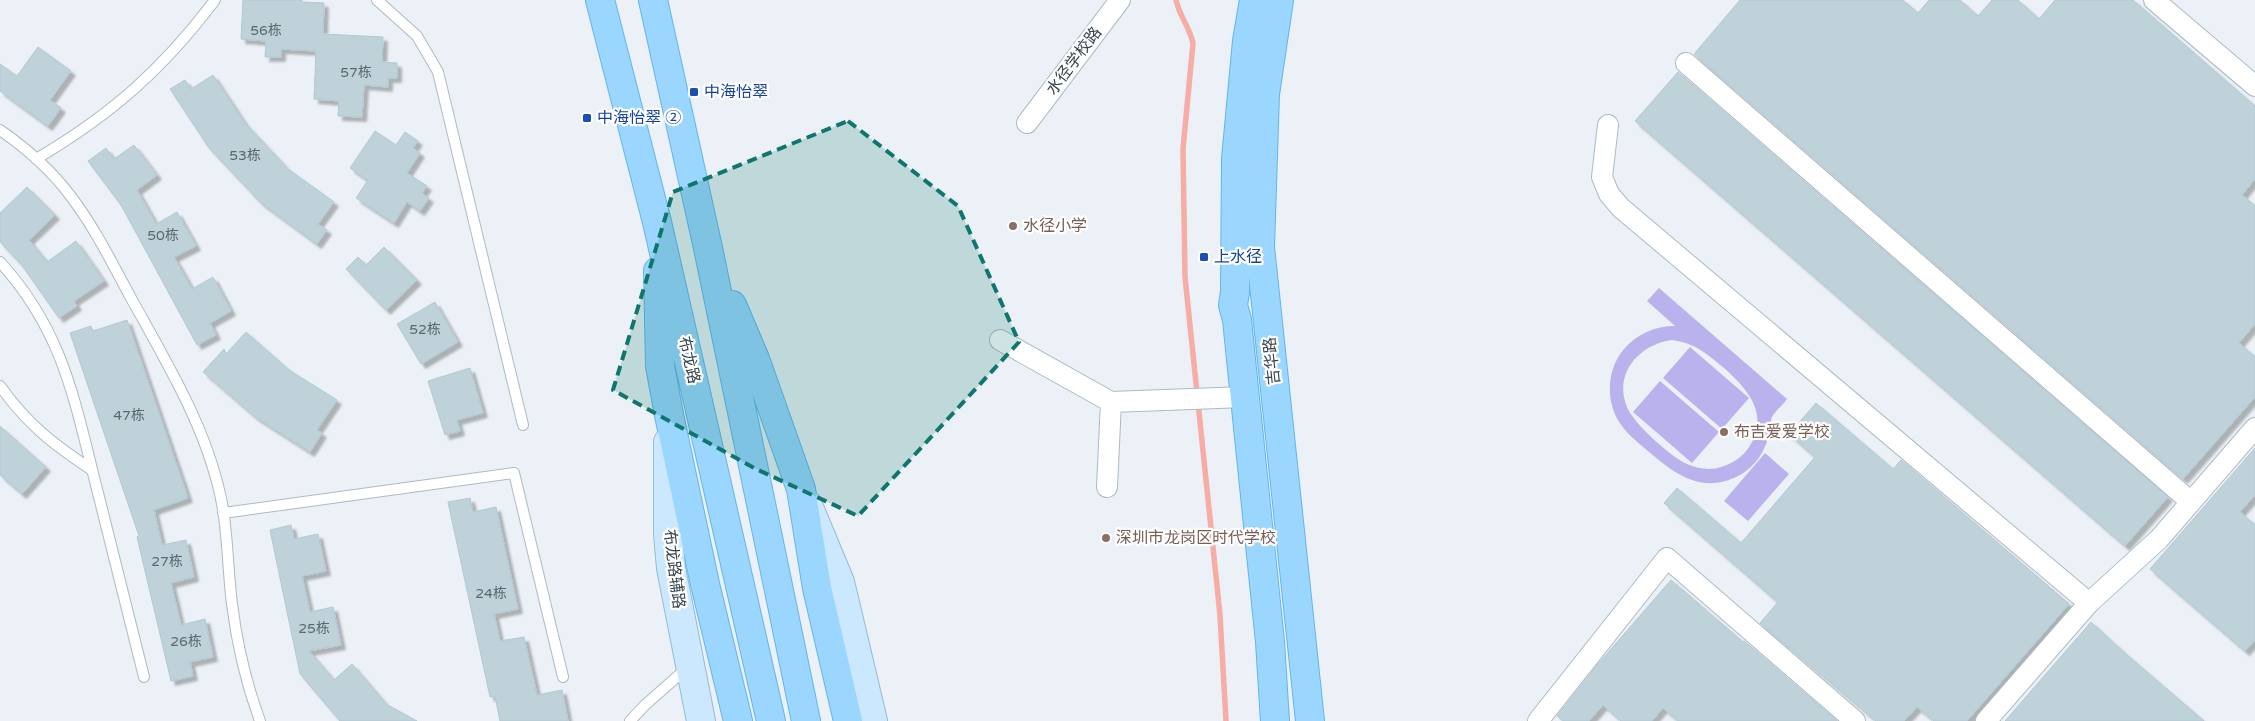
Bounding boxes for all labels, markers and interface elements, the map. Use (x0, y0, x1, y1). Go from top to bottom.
house number: 56栋 (250, 22, 282, 39)
street label: 水径学校路 (1042, 23, 1106, 99)
house number: 57栋 (340, 64, 372, 81)
place label: 中海怡翠 (704, 82, 768, 102)
marker: 中海怡翠 (688, 86, 700, 98)
place label: 中海怡翠 ② (597, 108, 681, 128)
marker: 中海怡翠 ② (581, 112, 593, 124)
house number: 53栋 (229, 147, 261, 164)
place label: 水径小学 (1023, 216, 1087, 236)
marker: 水径小学 (1007, 220, 1019, 232)
house number: 50栋 (147, 227, 179, 244)
place label: 上水径 (1214, 247, 1262, 267)
marker: 上水径 (1198, 251, 1210, 263)
house number: 52栋 (409, 321, 441, 338)
street label: 布龙路 (674, 334, 704, 386)
street label: 吉华路 (1260, 336, 1284, 386)
house number: 47栋 (113, 407, 145, 424)
place label: 布吉爱爱学校 (1734, 422, 1830, 442)
marker: 布吉爱爱学校 (1718, 426, 1730, 438)
street label: 布龙路辅路 (659, 528, 689, 610)
place label: 深圳市龙岗区时代学校 (1116, 528, 1276, 548)
marker: 深圳市龙岗区时代学校 (1100, 532, 1112, 544)
house number: 27栋 (151, 553, 183, 570)
house number: 24栋 (475, 585, 507, 602)
house number: 25栋 (298, 620, 330, 637)
house number: 26栋 (170, 633, 202, 650)

